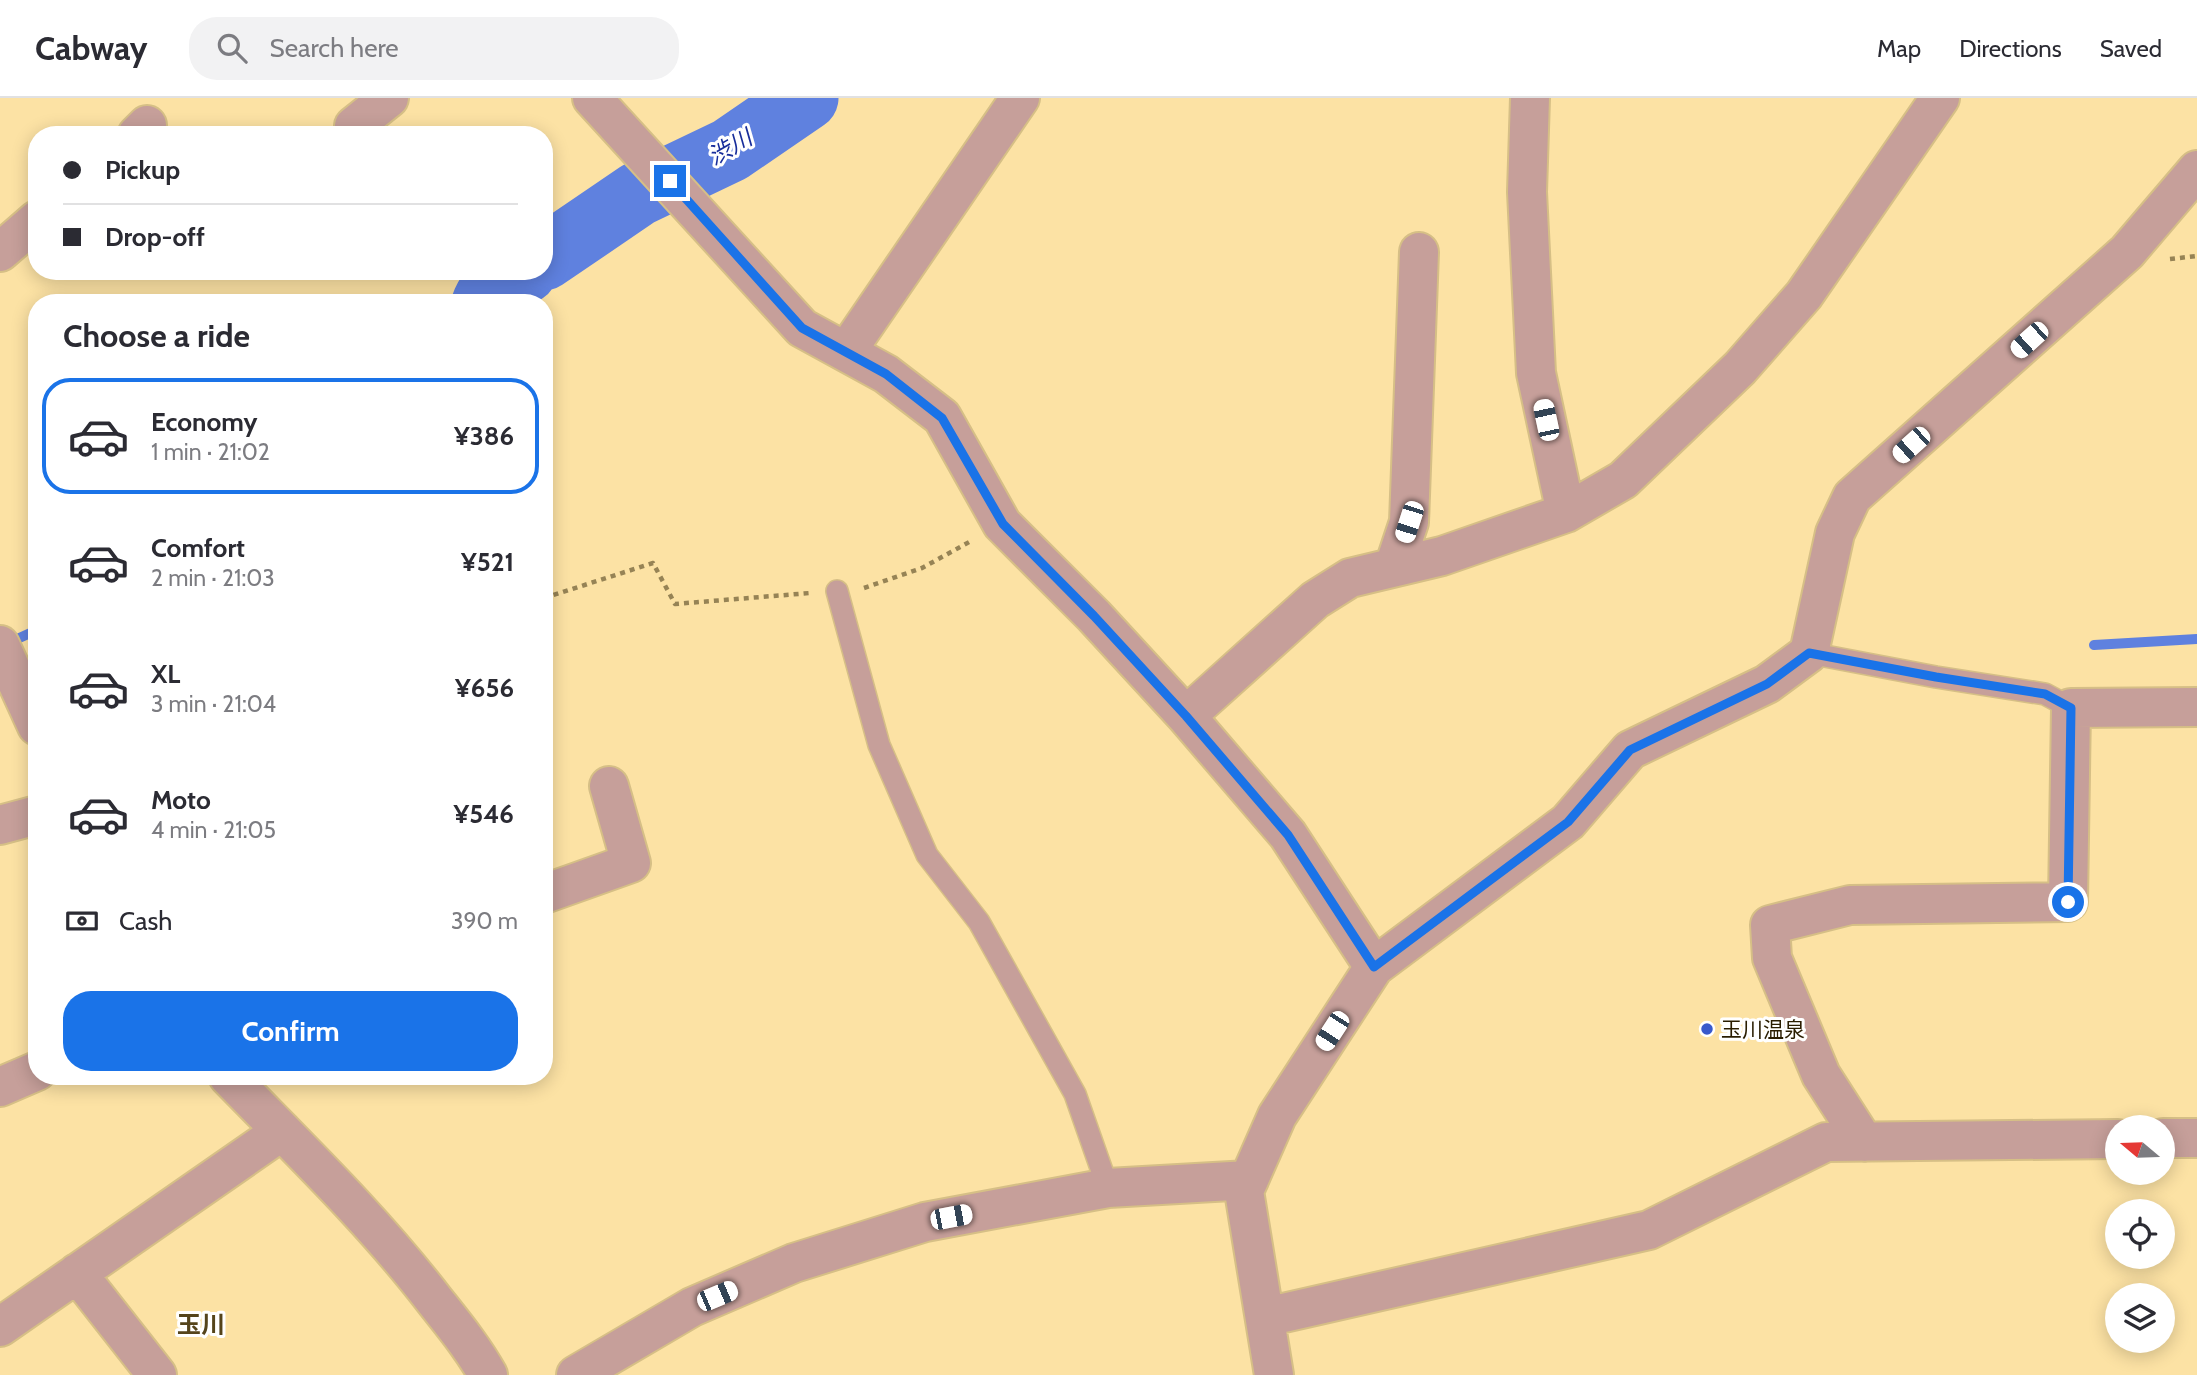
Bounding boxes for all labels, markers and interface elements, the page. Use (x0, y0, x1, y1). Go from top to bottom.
search box (189, 17, 679, 80)
text: Cabway (35, 28, 147, 68)
icon: search (213, 29, 251, 67)
text: Search here (269, 32, 399, 64)
text: Map (1877, 34, 1921, 63)
text: Directions (1959, 34, 2062, 63)
text: Saved (2100, 34, 2162, 63)
water label: 渋川 (703, 122, 760, 171)
text: Pickup (105, 154, 180, 186)
route end (654, 165, 686, 197)
text: Drop-off (105, 221, 205, 253)
text: Choose a ride (63, 316, 250, 355)
car (2007, 318, 2052, 362)
car (1532, 397, 1561, 443)
icon: car (67, 405, 130, 468)
text: Economy (151, 406, 257, 438)
text: ¥386 (454, 420, 514, 452)
car (1889, 423, 1934, 467)
text: 1 min · 21:02 (151, 438, 270, 466)
car (1393, 499, 1426, 545)
icon: car (67, 531, 130, 594)
text: Comfort (151, 532, 245, 564)
text: ¥521 (461, 546, 514, 578)
text: 2 min · 21:03 (151, 564, 275, 592)
icon: car (67, 657, 130, 720)
text: XL (151, 658, 180, 690)
text: ¥656 (455, 672, 514, 704)
text: 3 min · 21:04 (151, 690, 276, 718)
icon: car (67, 783, 130, 846)
text: Moto (151, 784, 211, 816)
text: ¥546 (454, 798, 514, 830)
text: 4 min · 21:05 (151, 816, 276, 844)
route start (2052, 886, 2084, 918)
icon: cash (63, 902, 101, 940)
text: Cash (119, 905, 172, 937)
text: 390 m (451, 907, 518, 935)
button: Confirm (63, 991, 518, 1071)
car (1312, 1008, 1353, 1054)
place label: 玉川温泉 (1721, 1017, 1805, 1042)
marker: 玉川温泉 (1699, 1021, 1715, 1037)
north arrow (2105, 1115, 2175, 1185)
map controls (2105, 1115, 2175, 1353)
button: locate (2105, 1199, 2175, 1269)
car (929, 1203, 974, 1231)
car (694, 1278, 741, 1314)
button: layers (2105, 1283, 2175, 1353)
district label: 玉川 (177, 1310, 225, 1339)

